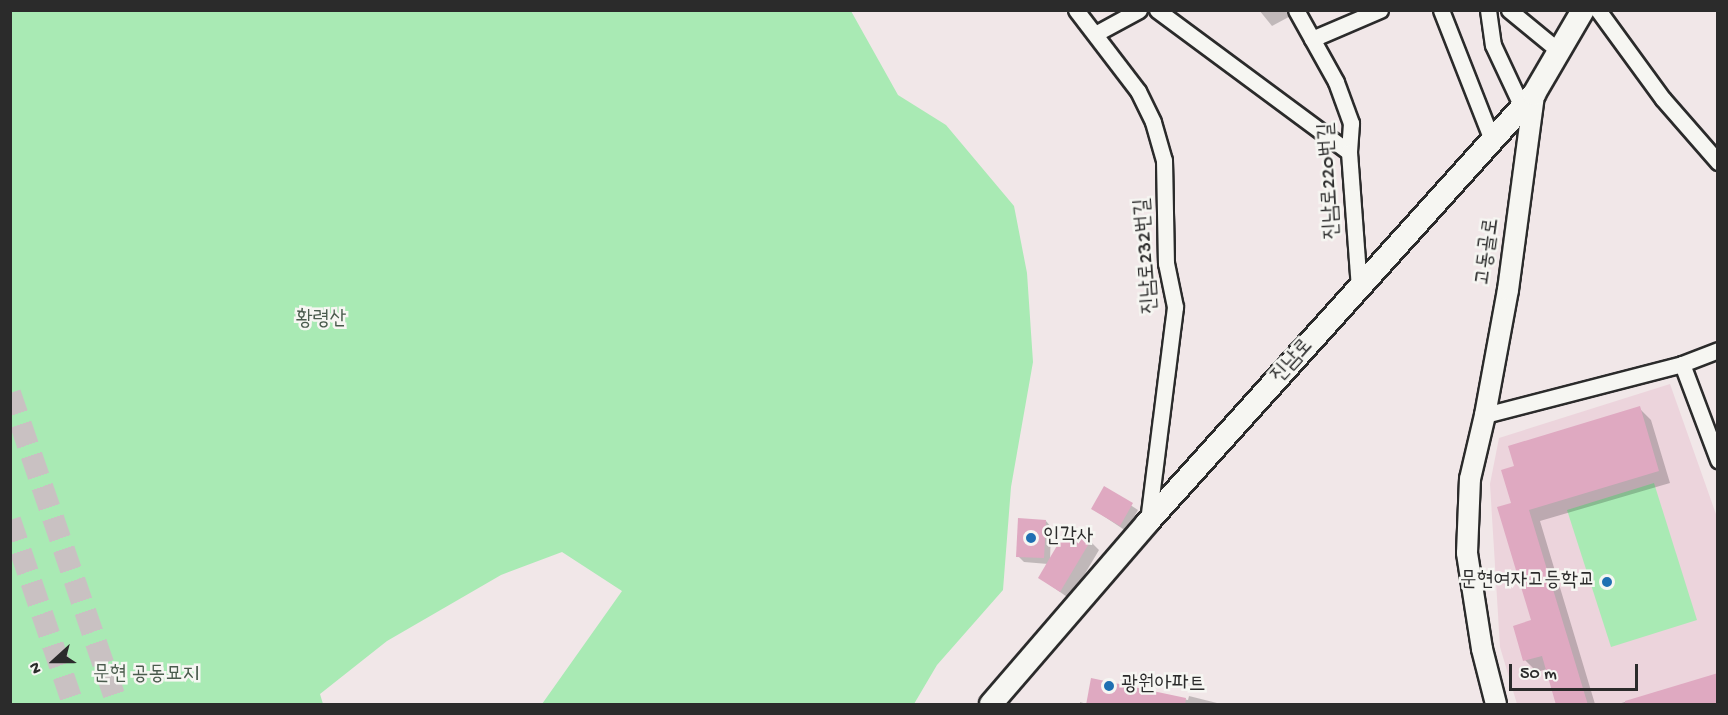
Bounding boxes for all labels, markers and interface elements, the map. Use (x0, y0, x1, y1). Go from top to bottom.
street label: 진남로220번길 (1315, 122, 1347, 240)
street label: 진남로232번길 (1131, 197, 1165, 315)
street label: 고동골로 (1472, 217, 1506, 287)
park label: 황령산 (296, 308, 346, 334)
street label: 진남로 (1267, 335, 1319, 389)
place label: 인각사 (1043, 525, 1094, 551)
marker: 인각사 (1024, 531, 1038, 545)
place label: 문현여자고등학교 (1460, 569, 1595, 595)
marker: 문현여자고등학교 (1600, 575, 1614, 589)
north arrow (24, 631, 84, 691)
scale bar (1512, 652, 1641, 690)
text: N (26, 659, 47, 676)
park label: 문현 공동묘지 (93, 663, 199, 689)
text: 50 m (1520, 664, 1557, 685)
place label: 광원아파트 (1121, 673, 1205, 699)
marker: 광원아파트 (1102, 679, 1116, 693)

